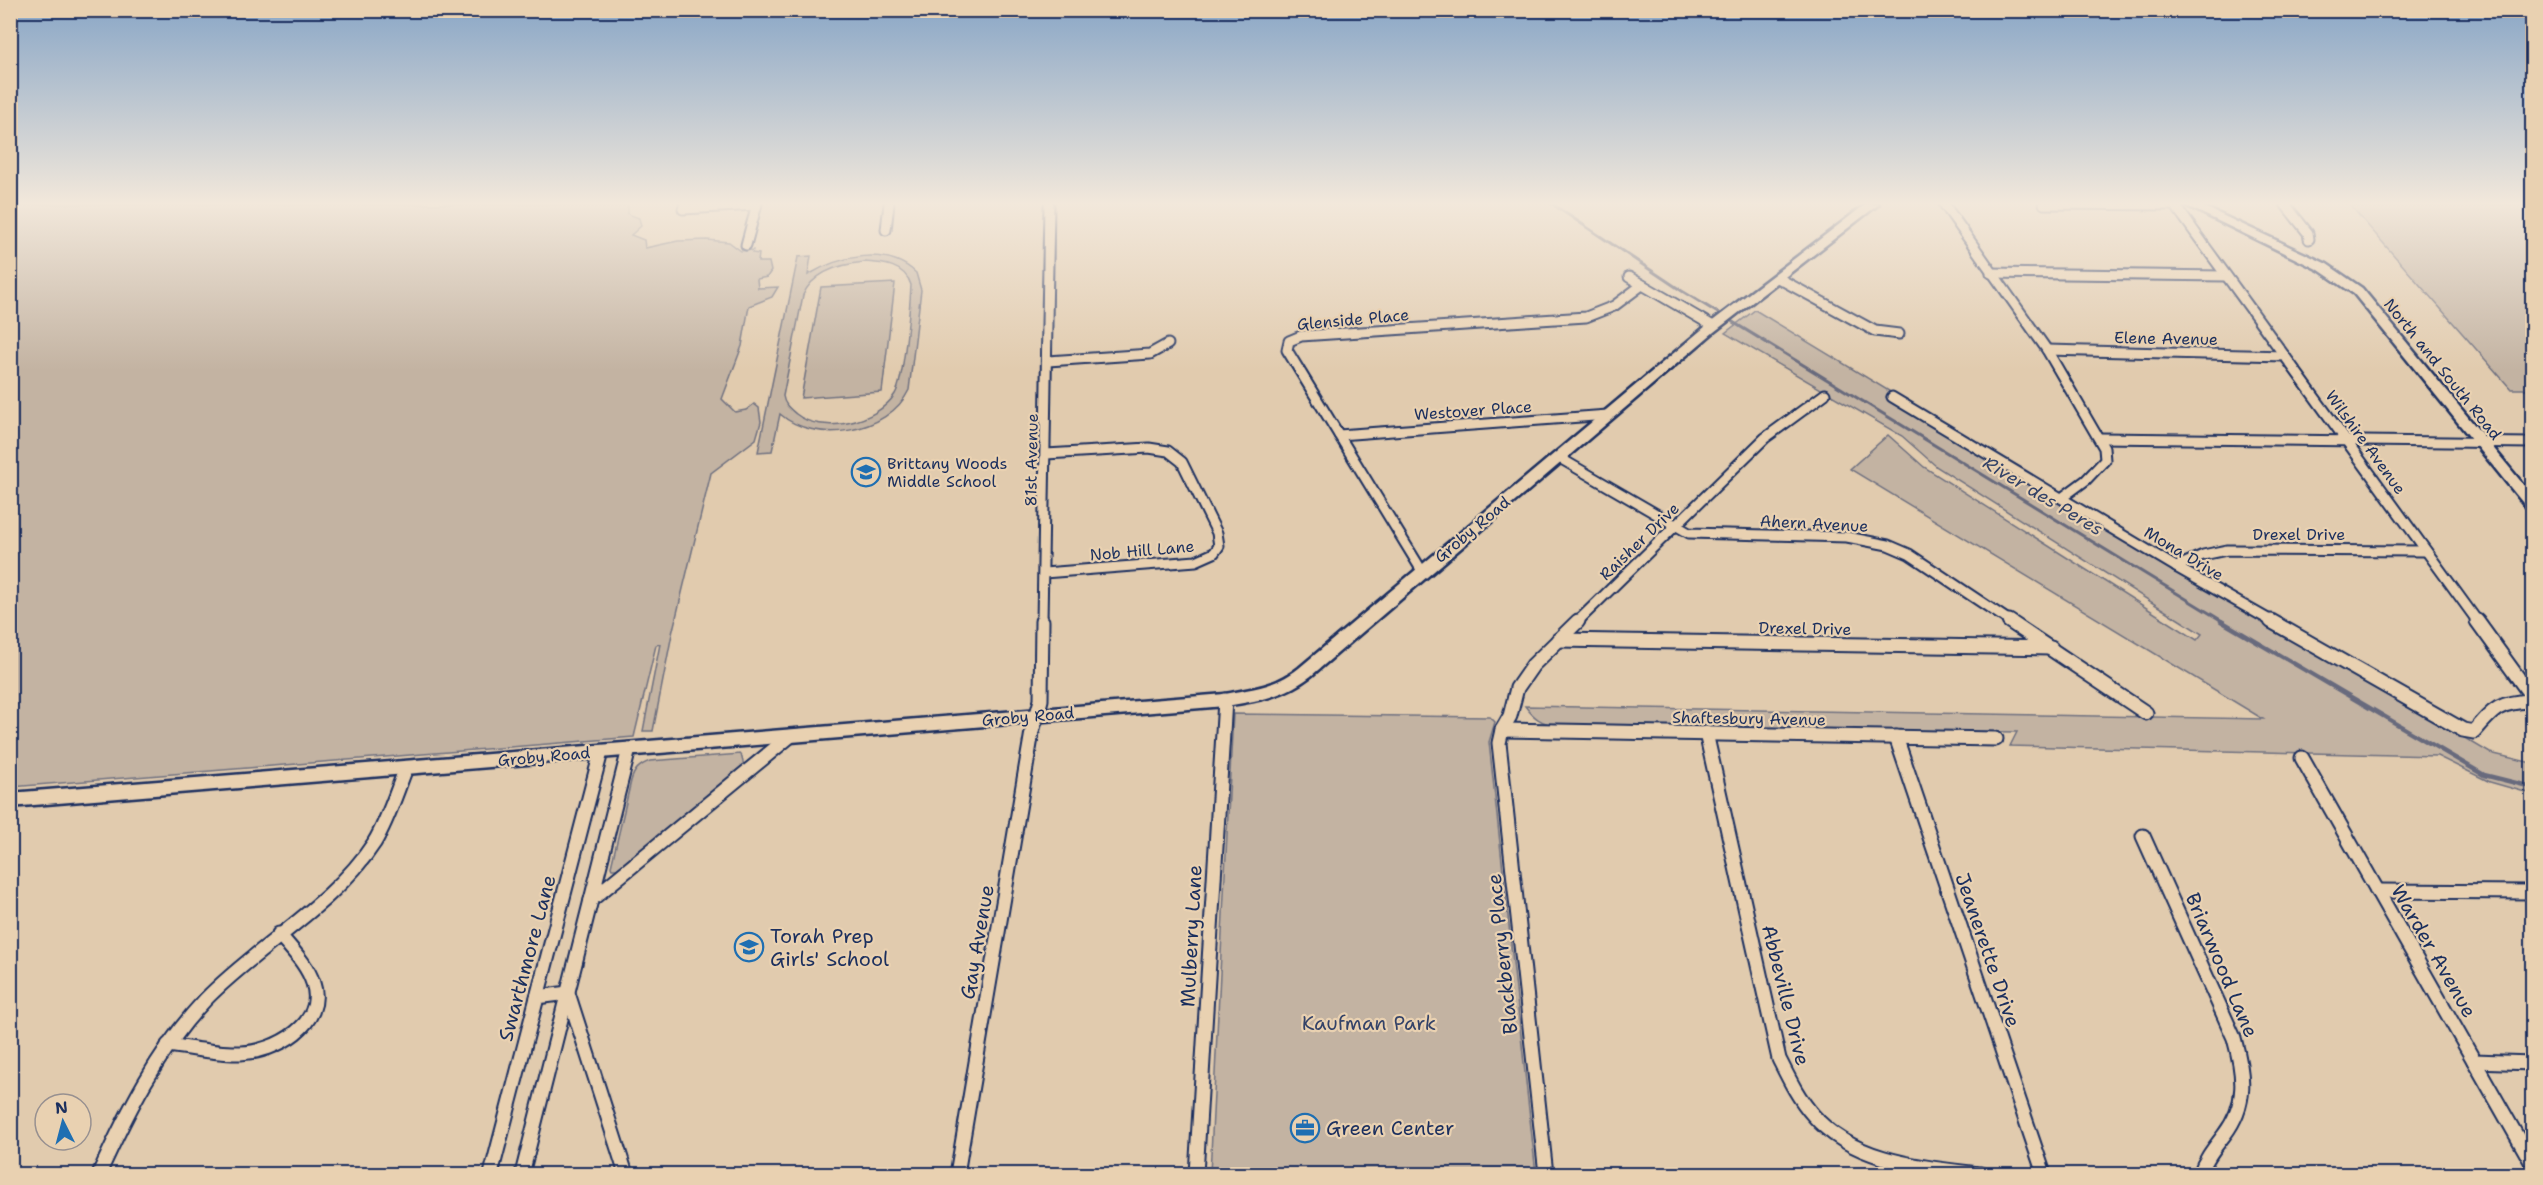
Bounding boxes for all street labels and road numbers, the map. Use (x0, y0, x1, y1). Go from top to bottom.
street label: North and South Road (2379, 294, 2506, 444)
street label: Glenside Place (1296, 304, 1410, 335)
street label: Elene Avenue (2114, 327, 2218, 350)
street label: Wilshire Avenue (2321, 386, 2410, 499)
street label: Westover Place (1413, 396, 1533, 425)
street label: 81st Avenue (1020, 413, 1043, 507)
street label: Groby Road (1430, 492, 1515, 567)
street label: Raisher Drive (1595, 498, 1684, 585)
street label: Ahern Avenue (1759, 510, 1869, 537)
street label: Mona Drive (2140, 521, 2227, 585)
street label: Drexel Drive (2253, 524, 2345, 545)
street label: Nob Hill Lane (1089, 535, 1195, 566)
street label: Drexel Drive (1758, 617, 1852, 640)
street label: Groby Road (981, 702, 1075, 731)
street label: Shaftesbury Avenue (1672, 707, 1826, 730)
street label: Groby Road (497, 742, 591, 771)
street label: Mulberry Lane (1174, 864, 1208, 1008)
street label: Jeanerette Drive (1949, 869, 2027, 1031)
street label: Swarthmore Lane (492, 872, 562, 1044)
street label: Blackberry Place (1481, 872, 1523, 1036)
street label: Warder Avenue (2385, 880, 2483, 1022)
street label: Gay Avenue (954, 883, 1000, 1001)
street label: Briarwood Lane (2180, 889, 2264, 1041)
street label: Abbeville Drive (1756, 922, 1816, 1068)

